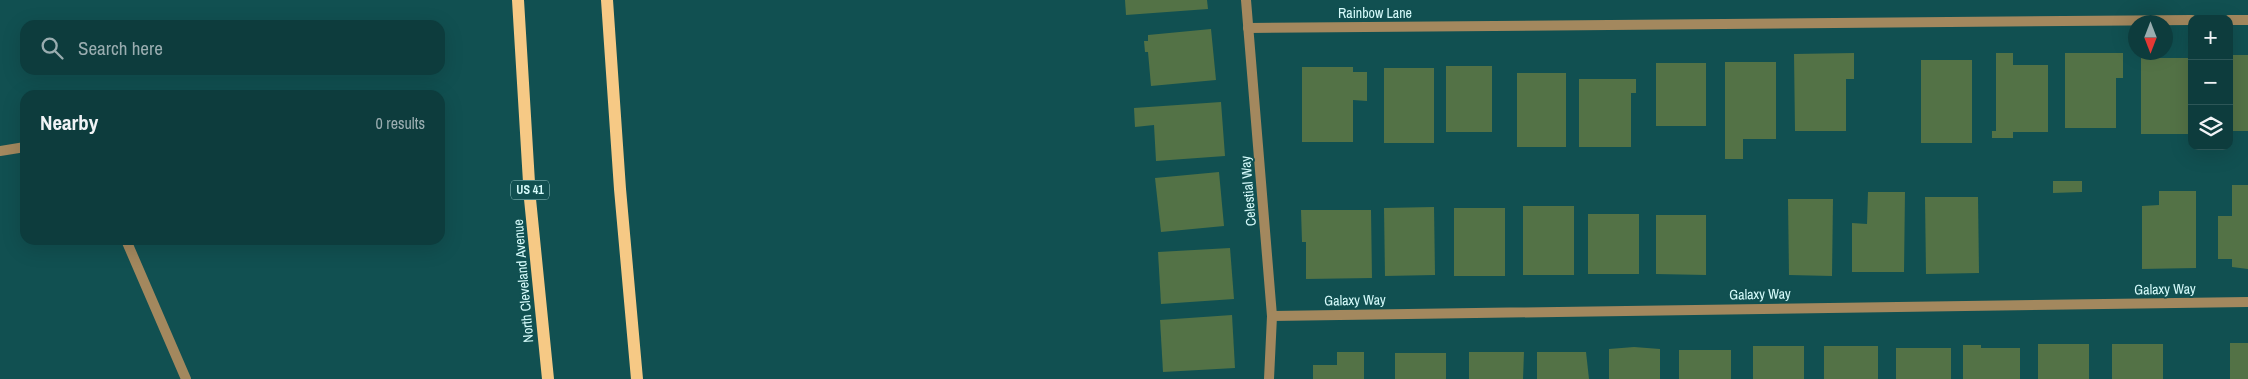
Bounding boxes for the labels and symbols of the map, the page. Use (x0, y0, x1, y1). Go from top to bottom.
street label: Rainbow Lane (1338, 4, 1412, 22)
north arrow (2128, 15, 2173, 60)
street label: Celestial Way (1236, 155, 1260, 227)
road number: US 41 (511, 180, 549, 200)
street label: North Cleveland Avenue (509, 219, 537, 343)
street label: Galaxy Way (2134, 279, 2196, 299)
street label: Galaxy Way (1729, 284, 1791, 304)
street label: Galaxy Way (1324, 290, 1386, 310)

